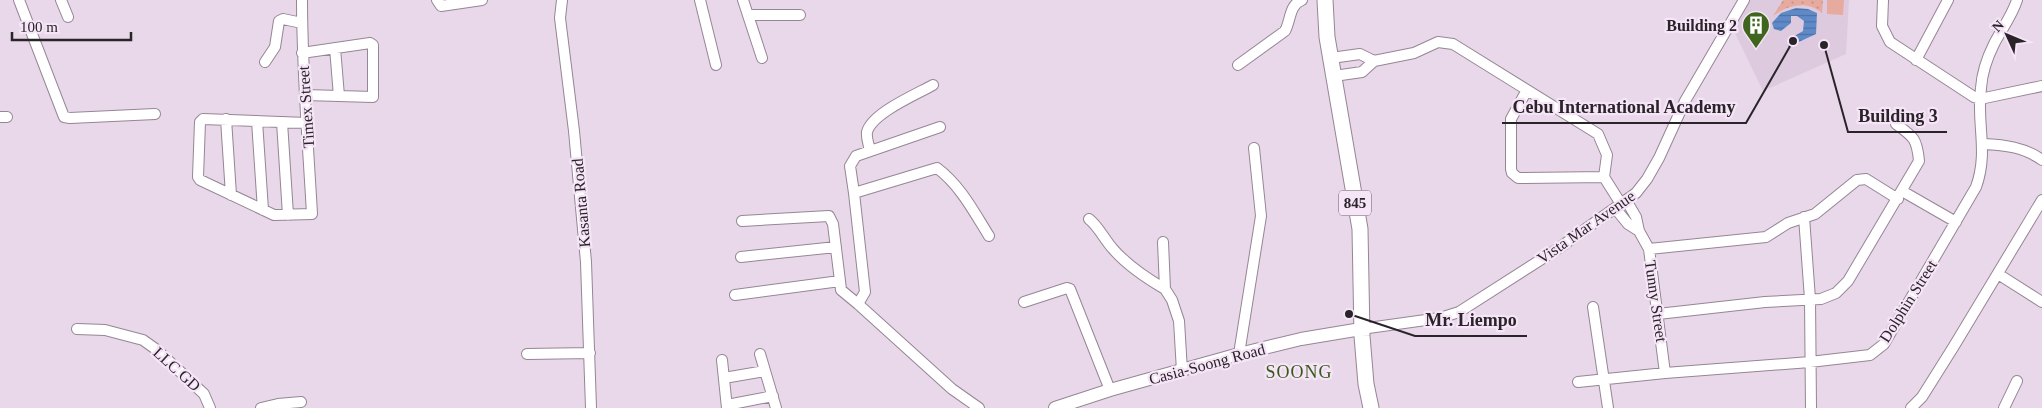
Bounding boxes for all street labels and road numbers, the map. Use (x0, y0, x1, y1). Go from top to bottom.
street label: Timex Street (295, 65, 317, 149)
street label: Kasanta Road (569, 158, 593, 248)
street label: Vista Mar Avenue (1534, 187, 1638, 267)
road number: 845 (1339, 190, 1371, 216)
street label: Dolphin Street (1876, 256, 1941, 346)
street label: Tunny Street (1641, 259, 1670, 344)
street label: Casia-Soong Road (1147, 340, 1267, 389)
street label: LLC GD (150, 344, 204, 394)

